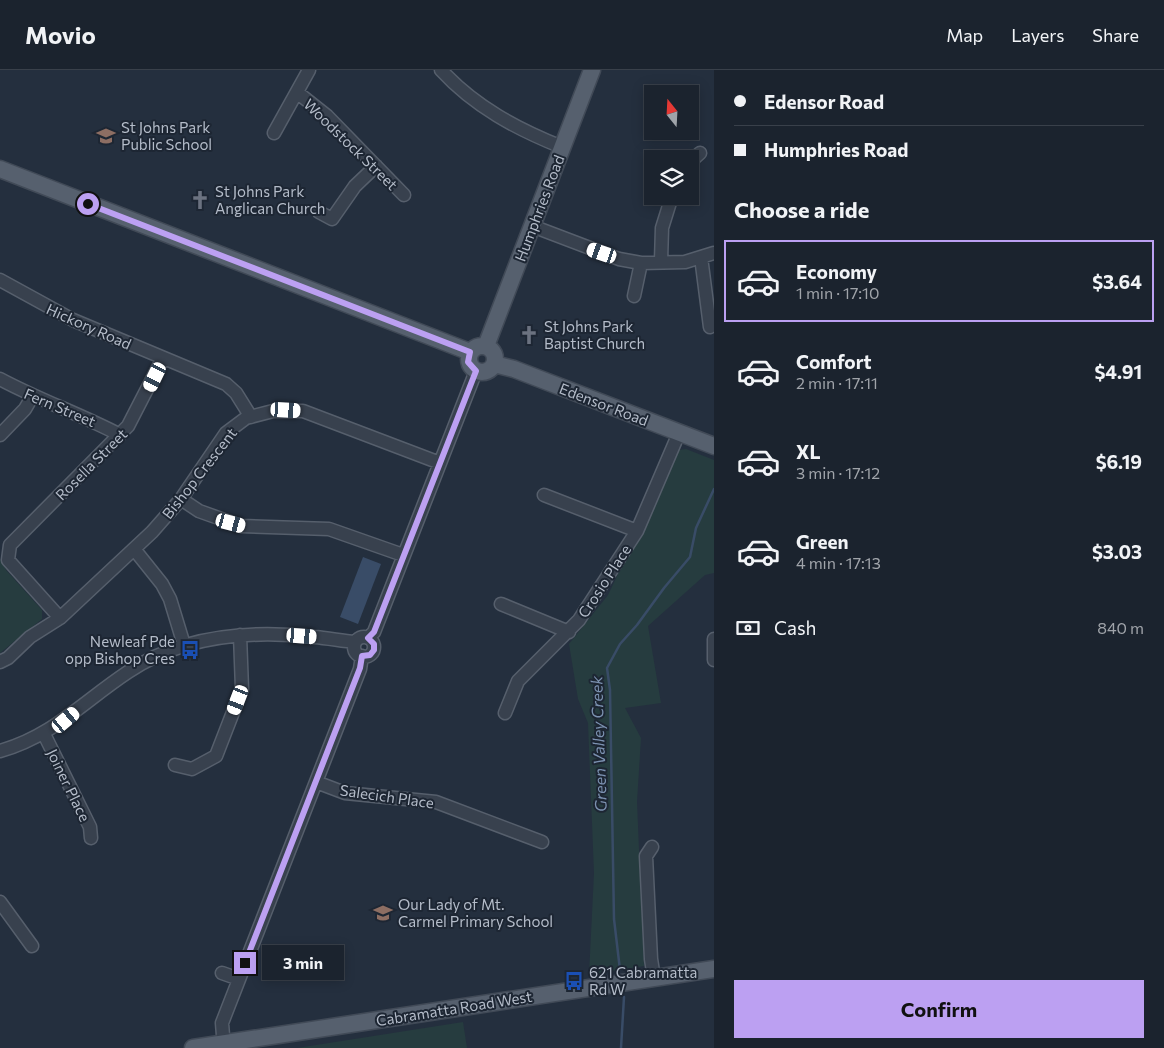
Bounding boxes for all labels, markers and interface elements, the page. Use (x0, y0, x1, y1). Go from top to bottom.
text: Movio (25, 20, 96, 49)
text: Map (946, 24, 983, 46)
text: Layers (1011, 24, 1064, 46)
text: Share (1092, 24, 1139, 46)
north arrow (644, 85, 699, 140)
map controls (644, 85, 699, 205)
text: Edensor Road (764, 90, 884, 113)
street label: Woodstock Street (300, 95, 402, 193)
place label: St Johns Park Public School (121, 118, 212, 153)
school or university icon: St Johns Park Public School (95, 125, 117, 147)
text: Humphries Road (764, 138, 908, 161)
button: layers (644, 150, 699, 205)
street label: Humphries Road (510, 152, 568, 264)
place label: St Johns Park Anglican Church (215, 182, 325, 217)
church icon: St Johns Park Anglican Church (189, 189, 211, 211)
route start (77, 193, 99, 215)
text: Choose a ride (734, 196, 869, 223)
car (585, 241, 618, 265)
icon: car (736, 259, 781, 304)
text: Economy (796, 260, 877, 283)
text: $3.64 (1092, 270, 1142, 293)
text: 1 min · 17:10 (796, 283, 879, 302)
street label: Hickory Road (44, 299, 134, 353)
place label: St Johns Park Baptist Church (544, 317, 645, 352)
church icon: St Johns Park Baptist Church (518, 324, 540, 346)
icon: car (736, 349, 781, 394)
text: Comfort (796, 350, 872, 373)
car (141, 360, 168, 394)
text: $4.91 (1094, 360, 1142, 383)
text: 2 min · 17:11 (796, 373, 878, 392)
street label: Edensor Road (557, 379, 651, 429)
street label: Fern Street (21, 384, 99, 430)
car (270, 402, 301, 418)
street label: Rosella Street (51, 424, 131, 504)
street label: Bishop Crescent (158, 424, 240, 522)
icon: car (736, 439, 781, 484)
text: XL (796, 440, 821, 463)
text: $6.19 (1096, 450, 1142, 473)
text: 3 min · 17:12 (796, 463, 880, 482)
car (214, 512, 247, 534)
icon: car (736, 529, 781, 574)
text: Green (796, 530, 848, 553)
text: $3.03 (1092, 540, 1142, 563)
street label: Crosio Place (574, 541, 634, 621)
text: 4 min · 17:13 (796, 553, 881, 572)
icon: cash (734, 614, 762, 642)
text: Cash (774, 616, 816, 639)
text: 840 m (1097, 618, 1144, 637)
car (286, 627, 317, 645)
place label: Newleaf Pde opp Bishop Cres (65, 632, 175, 667)
bus stop icon: Newleaf Pde opp Bishop Cres (179, 639, 201, 661)
water label: Green Valley Creek (586, 675, 610, 812)
car (225, 683, 250, 717)
car (49, 705, 82, 735)
street label: Joiner Place (44, 746, 94, 825)
street label: Salecich Place (339, 780, 435, 812)
place label: Our Lady of Mt. Carmel Primary School (398, 895, 553, 930)
school or university icon: Our Lady of Mt. Carmel Primary School (372, 902, 394, 924)
callout: 3 min (262, 946, 345, 980)
route end (234, 952, 256, 974)
text: 3 min (283, 953, 323, 972)
place label: 621 Cabramatta Rd W (589, 963, 697, 998)
bus stop icon: 621 Cabramatta Rd W (563, 970, 585, 992)
button: Confirm (734, 980, 1144, 1038)
street label: Cabramatta Road West (375, 987, 533, 1029)

